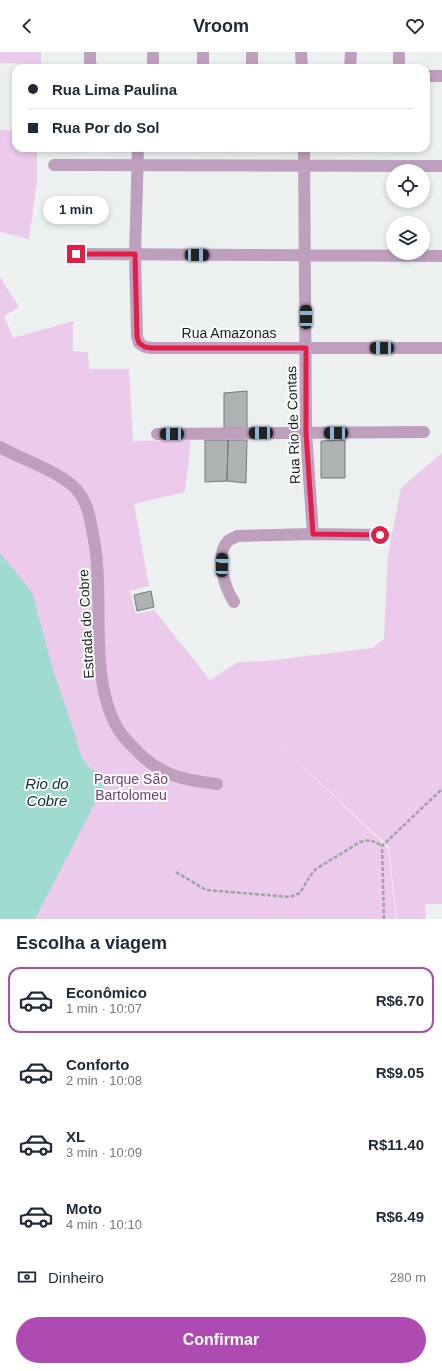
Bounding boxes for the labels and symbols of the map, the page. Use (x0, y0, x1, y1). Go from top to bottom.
callout: 1 min (43, 196, 109, 224)
route end (67, 245, 85, 263)
car (185, 249, 209, 261)
car (300, 305, 312, 329)
street label: Rua Amazonas (182, 325, 276, 341)
car (370, 342, 394, 354)
street label: Rua Rio de Contas (283, 366, 303, 484)
car (249, 427, 273, 439)
car (324, 427, 348, 439)
car (160, 428, 184, 440)
route start (371, 526, 389, 544)
car (216, 553, 228, 577)
street label: Estrada do Cobre (75, 569, 97, 679)
park label: Parque São Bartolomeu (94, 771, 168, 803)
water label: Rio do Cobre (25, 775, 69, 809)

